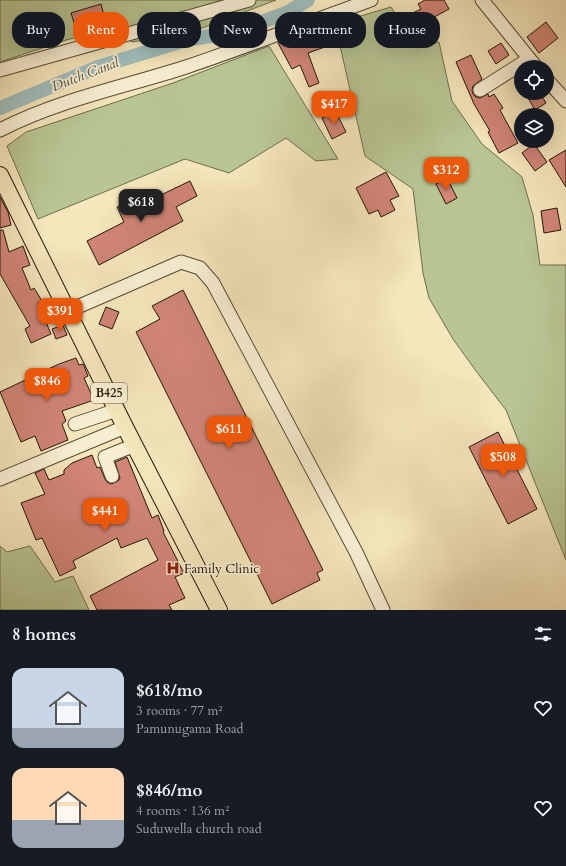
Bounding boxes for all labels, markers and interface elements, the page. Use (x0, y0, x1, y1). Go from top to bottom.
chip: Buy (12, 12, 65, 48)
chip: Rent (73, 12, 129, 48)
chip: Filters (137, 12, 201, 48)
chip: New (209, 12, 267, 48)
chip: Apartment (275, 12, 366, 48)
chip: House (374, 12, 440, 48)
water label: Dutch Canal (49, 52, 123, 96)
map controls (514, 60, 554, 148)
button: locate (514, 60, 554, 100)
pin: $417 (310, 91, 358, 125)
text: $417 (321, 95, 347, 113)
button: layers (514, 108, 554, 148)
pin: $312 (422, 157, 470, 191)
text: $312 (433, 161, 459, 179)
pin: $618 (117, 189, 165, 223)
text: $618 (128, 193, 154, 211)
pin: $391 (36, 298, 84, 332)
text: $391 (47, 302, 73, 320)
pin: $846 (23, 368, 71, 402)
text: $846 (34, 372, 60, 390)
road number: B425 (91, 383, 127, 403)
pin: $611 (205, 416, 253, 450)
text: $611 (216, 420, 242, 438)
pin: $508 (479, 444, 527, 478)
text: $508 (490, 448, 516, 466)
pin: $441 (81, 498, 129, 532)
text: $441 (92, 502, 118, 520)
hospital icon: Family Clinic (165, 560, 181, 576)
place label: Family Clinic (184, 560, 259, 578)
text: 8 homes (12, 623, 76, 646)
icon: filters (532, 623, 554, 645)
text: $618/mo (136, 679, 202, 702)
icon: home (44, 684, 92, 732)
icon: heart (532, 697, 554, 719)
text: 3 rooms · 77 m² (136, 702, 223, 720)
text: Pamunugama Road (136, 720, 244, 738)
text: $846/mo (136, 779, 202, 802)
icon: home (44, 784, 92, 832)
icon: heart (532, 797, 554, 819)
text: 4 rooms · 136 m² (136, 802, 229, 820)
text: Suduwella church road (136, 820, 262, 838)

